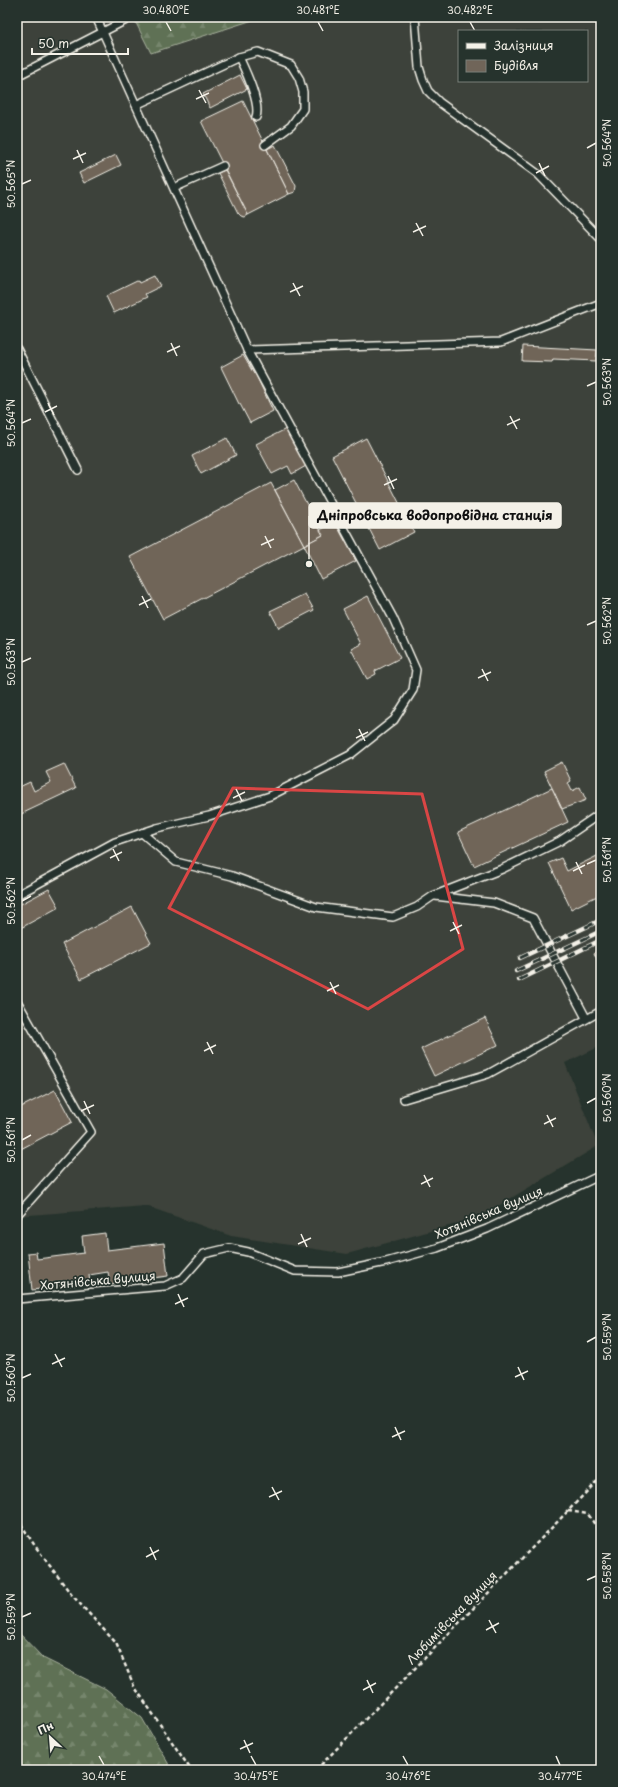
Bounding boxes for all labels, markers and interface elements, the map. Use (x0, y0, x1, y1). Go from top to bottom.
text: 30.480°E (142, 2, 190, 17)
text: 30.481°E (296, 2, 340, 17)
text: 30.482°E (447, 2, 493, 17)
scale bar (32, 30, 128, 56)
legend (458, 30, 588, 82)
text: 50 m (38, 34, 69, 52)
text: Залізниця (493, 36, 553, 54)
text: Будівля (494, 56, 539, 74)
text: 50.564°N (599, 119, 614, 167)
text: 50.565°N (3, 160, 18, 208)
text: 50.563°N (599, 358, 614, 406)
text: 50.564°N (3, 399, 18, 447)
callout: Дніпровська водопровідна станція (309, 503, 561, 528)
text: Дніпровська водопровідна станція (316, 505, 553, 524)
text: 50.562°N (599, 597, 614, 645)
text: 50.563°N (3, 638, 18, 686)
text: 50.561°N (599, 837, 614, 883)
text: 50.562°N (3, 877, 18, 925)
text: 50.560°N (599, 1073, 614, 1123)
text: 50.561°N (3, 1117, 18, 1163)
street label: Хотянівська вулиця (432, 1181, 545, 1243)
street label: Хотянівська вулиця (40, 1266, 156, 1294)
text: 50.559°N (599, 1313, 614, 1361)
text: 50.560°N (3, 1353, 18, 1403)
text: 50.558°N (599, 1552, 614, 1600)
street label: Любимівська вулиця (402, 1567, 501, 1668)
text: 50.559°N (3, 1593, 18, 1641)
text: Пн (35, 1716, 56, 1739)
north arrow (30, 1717, 70, 1757)
text: 30.474°E (81, 1768, 127, 1783)
text: 30.475°E (233, 1768, 279, 1783)
text: 30.476°E (385, 1768, 431, 1783)
text: 30.477°E (538, 1768, 582, 1783)

